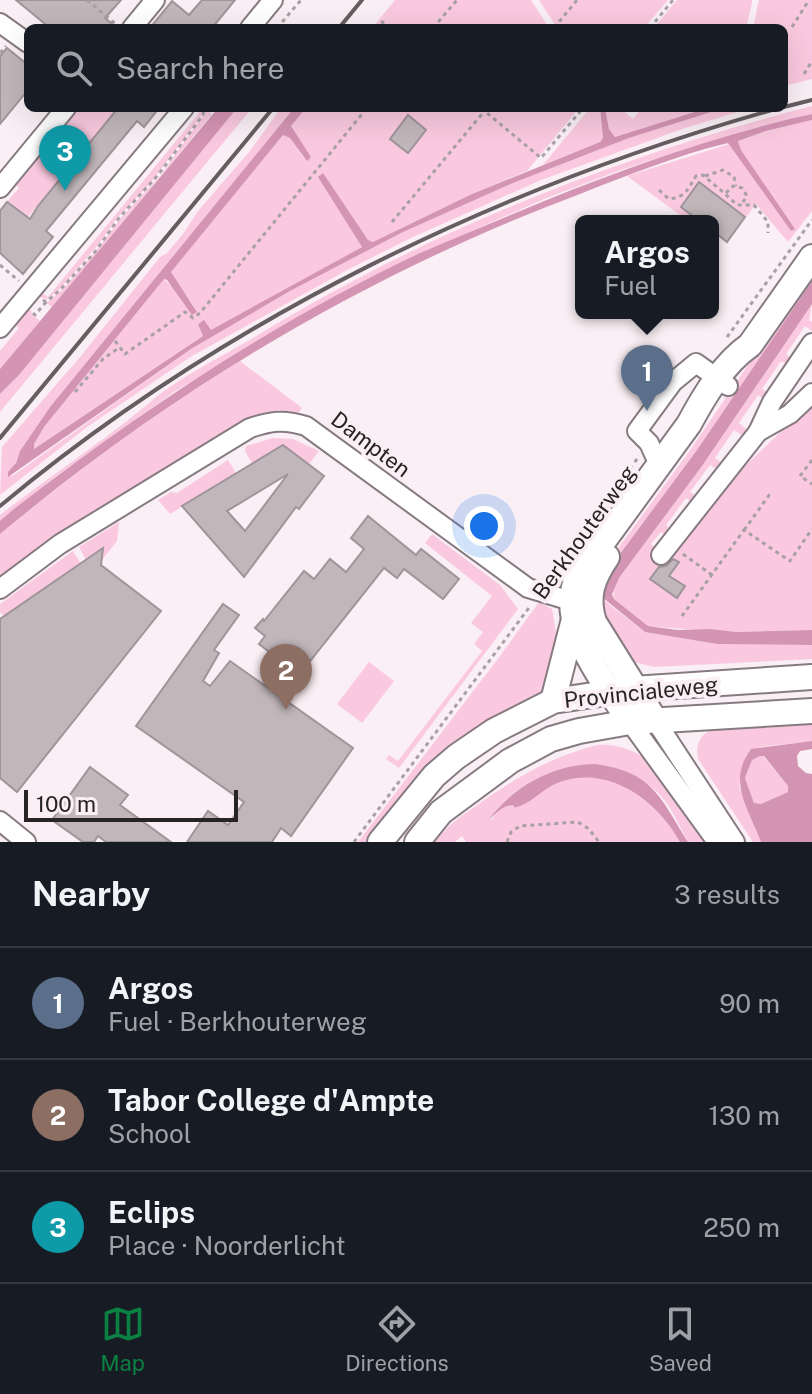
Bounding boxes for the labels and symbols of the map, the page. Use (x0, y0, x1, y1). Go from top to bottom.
pin: 3 (39, 125, 91, 191)
pin: 1 (621, 345, 673, 411)
street label: Dampten (326, 406, 416, 482)
street label: Berkhouterweg (527, 460, 641, 604)
your location (464, 506, 504, 546)
pin: 2 (260, 644, 312, 710)
street label: Provincialeweg (563, 671, 719, 713)
scale bar (24, 786, 238, 822)

